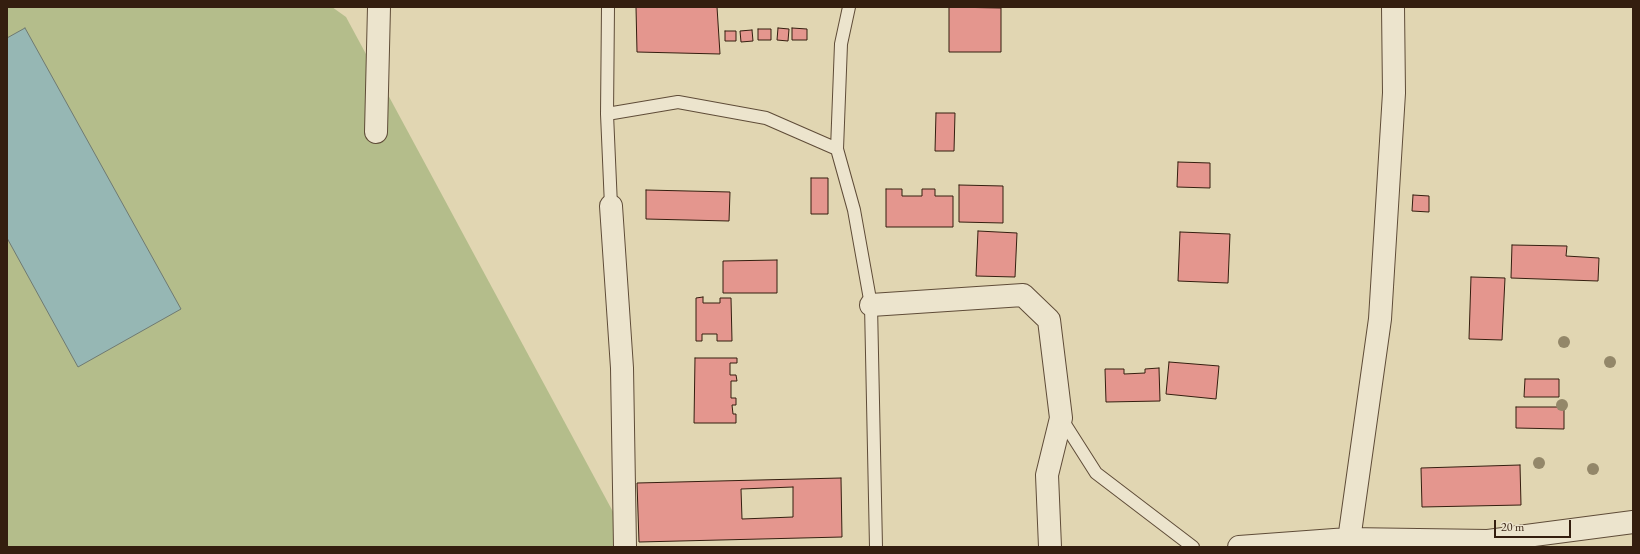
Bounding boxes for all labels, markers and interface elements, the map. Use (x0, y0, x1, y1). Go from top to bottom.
scale bar (1496, 512, 1573, 538)
text: 20 m (1501, 519, 1524, 535)

